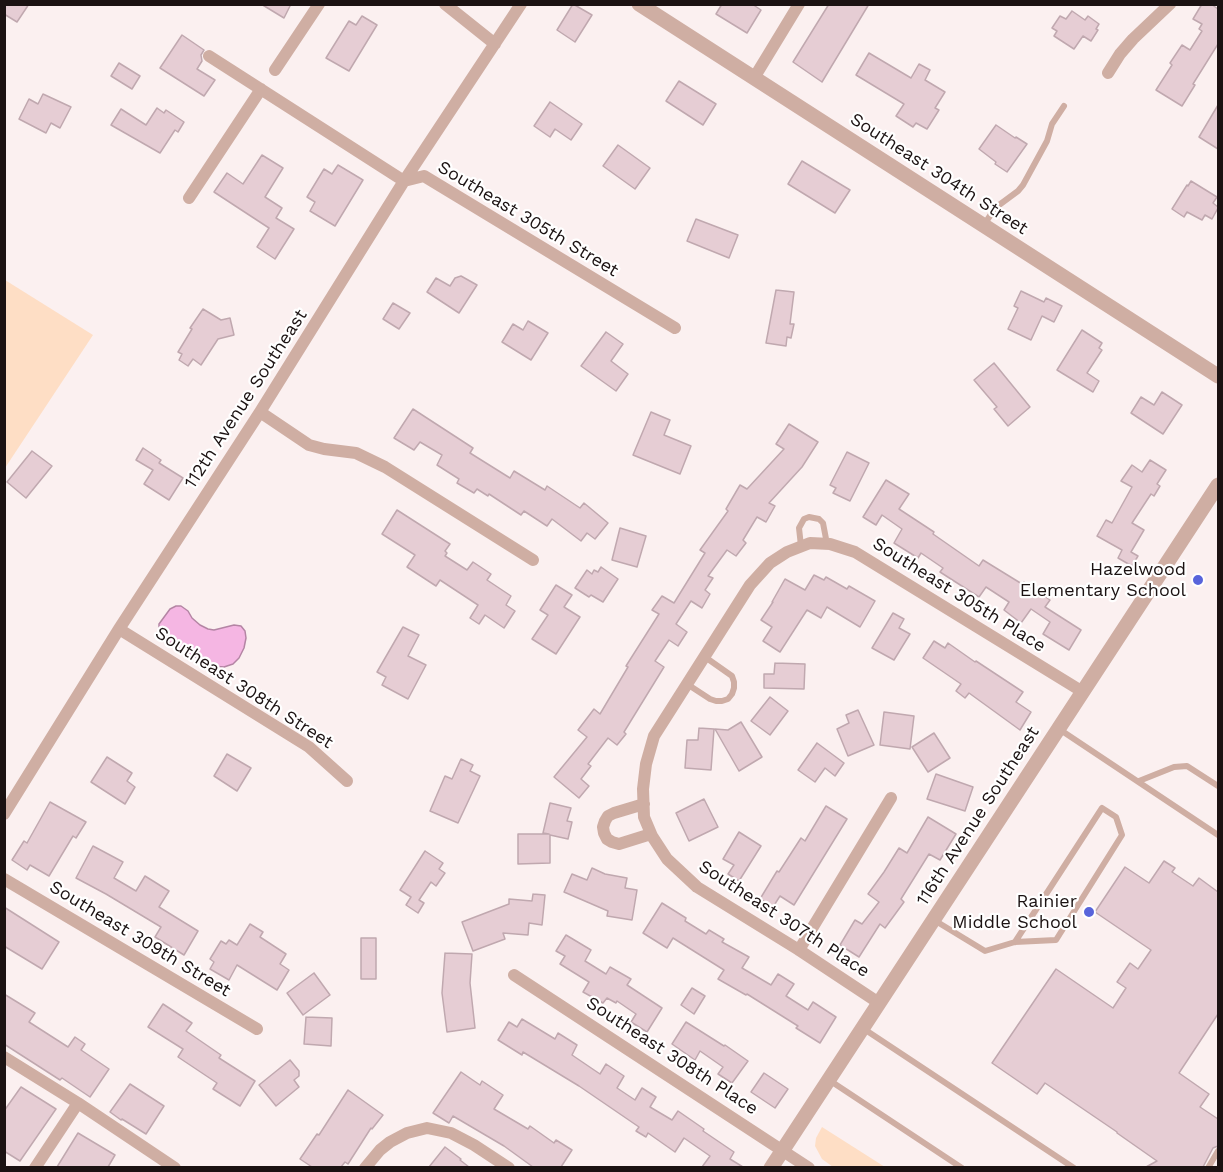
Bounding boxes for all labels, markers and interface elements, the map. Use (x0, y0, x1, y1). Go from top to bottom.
street label: Southeast 304th Street (846, 108, 1032, 240)
street label: Southeast 305th Street (434, 156, 622, 282)
street label: 112th Avenue Southeast (180, 306, 312, 492)
street label: Southeast 305th Place (868, 533, 1050, 657)
place label: Hazelwood Elementary School (1020, 559, 1186, 602)
marker: Hazelwood Elementary School (1191, 573, 1205, 587)
street label: Southeast 308th Street (151, 622, 337, 754)
street label: 116th Avenue Southeast (912, 722, 1044, 910)
street label: Southeast 307th Place (695, 856, 873, 982)
street label: Southeast 309th Street (45, 876, 235, 1002)
place label: Rainier Middle School (952, 891, 1077, 934)
marker: Rainier Middle School (1082, 905, 1096, 919)
street label: Southeast 308th Place (582, 992, 762, 1120)

